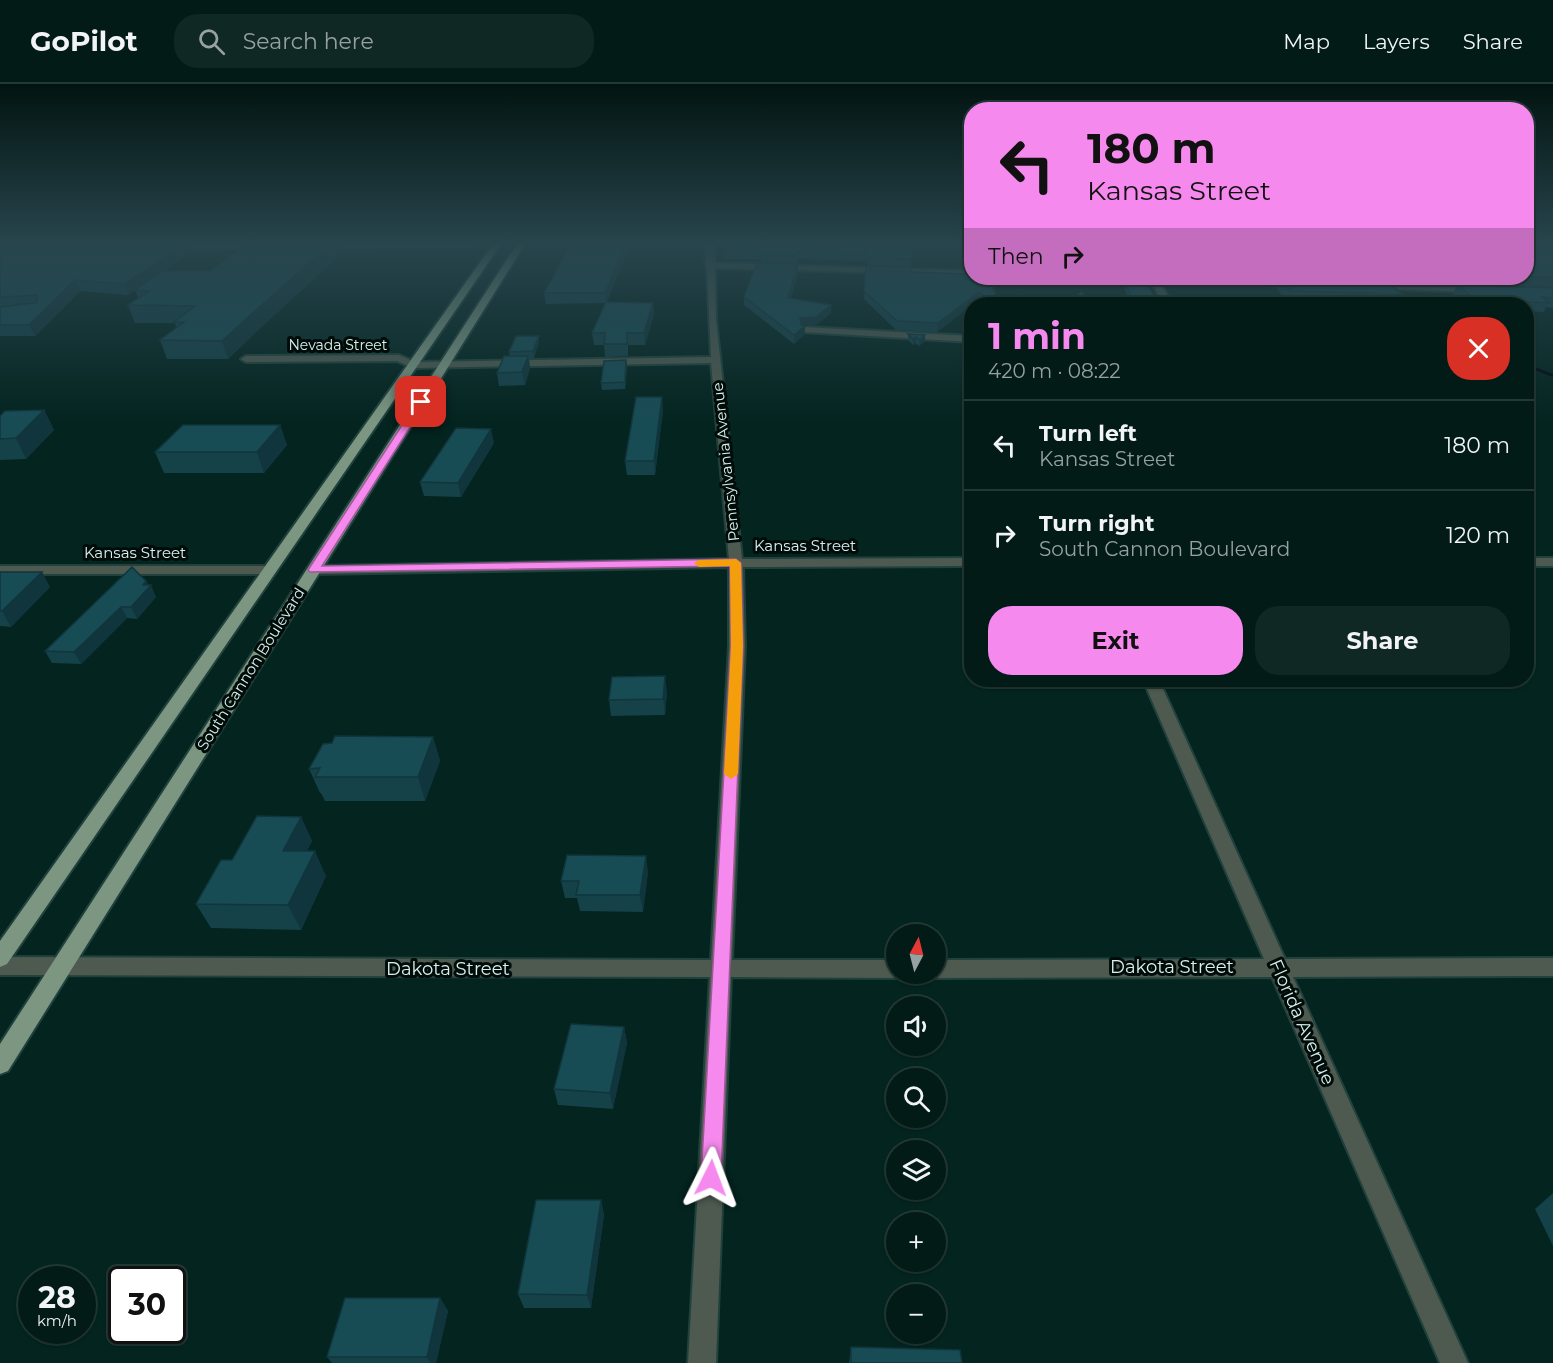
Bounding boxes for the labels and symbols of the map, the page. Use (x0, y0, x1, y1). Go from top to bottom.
street label: Nevada Street (288, 336, 388, 354)
pin (395, 376, 446, 427)
street label: Pennsylvania Avenue (708, 382, 743, 542)
street label: Kansas Street (754, 536, 856, 555)
street label: Kansas Street (84, 543, 186, 562)
street label: South Cannon Boulevard (193, 584, 309, 754)
north arrow (886, 924, 946, 984)
street label: Dakota Street (1110, 956, 1234, 978)
street label: Florida Avenue (1265, 956, 1340, 1088)
street label: Dakota Street (386, 958, 510, 980)
position arrow (679, 1146, 743, 1210)
speed limit sign: 30 (108, 1266, 186, 1344)

